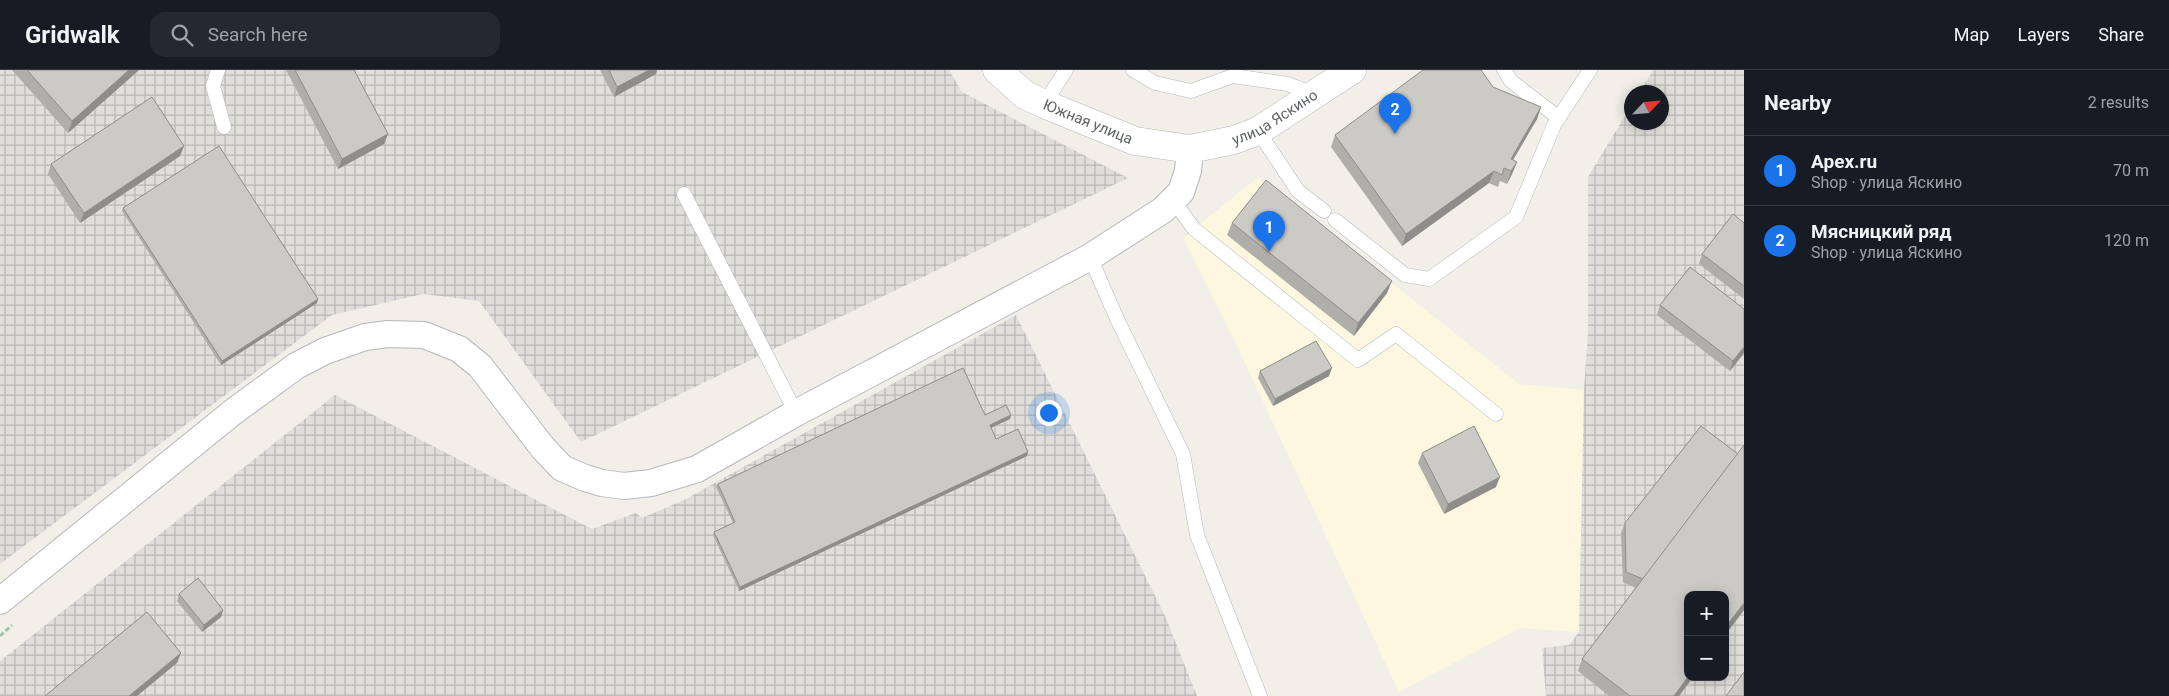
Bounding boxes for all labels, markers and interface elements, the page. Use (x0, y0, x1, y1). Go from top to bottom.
search box (150, 12, 500, 57)
text: Gridwalk (25, 21, 120, 49)
icon: search (168, 21, 196, 49)
text: Search here (208, 23, 308, 46)
text: Map (1954, 24, 1989, 45)
text: Layers (2017, 24, 2070, 45)
text: Share (2098, 24, 2144, 45)
north arrow (1624, 85, 1669, 130)
street label: улица Яскино (1229, 86, 1321, 149)
text: Nearby (1764, 91, 1831, 115)
pin: 2 (1379, 93, 1411, 134)
text: 2 results (2088, 93, 2149, 112)
street label: Южная улица (1041, 96, 1135, 148)
text: Apex.ru (1811, 150, 1877, 173)
text: 1 (1775, 161, 1785, 180)
text: 70 m (2113, 161, 2149, 180)
text: Shop · улица Яскино (1811, 173, 1962, 192)
pin: 1 (1253, 211, 1285, 252)
text: Мясницкий ряд (1811, 220, 1951, 243)
text: 2 (1775, 231, 1785, 250)
text: 120 m (2104, 231, 2149, 250)
text: Shop · улица Яскино (1811, 243, 1962, 262)
your location (1036, 400, 1062, 426)
map controls (1684, 591, 1729, 681)
button: + (1684, 591, 1729, 636)
button: − (1684, 636, 1729, 681)

